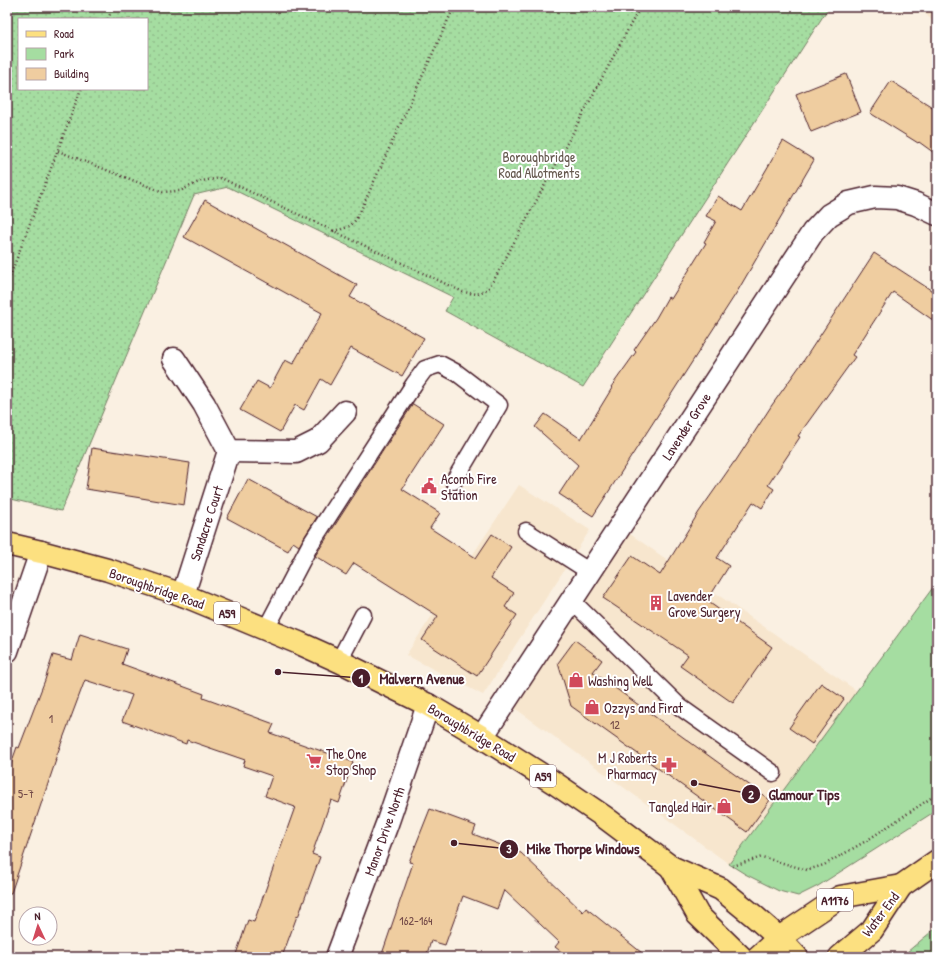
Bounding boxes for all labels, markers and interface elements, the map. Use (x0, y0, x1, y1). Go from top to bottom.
legend (18, 18, 148, 90)
text: Road (54, 25, 74, 42)
text: Park (54, 45, 74, 62)
text: Building (54, 65, 89, 82)
park label: Boroughbridge Road Allotments (498, 147, 580, 182)
street label: Lavender Grove (657, 388, 715, 463)
place label: Acomb Fire Station (441, 469, 497, 504)
public building icon: Acomb Fire Station (420, 477, 438, 495)
street label: Sandacre Court (185, 483, 227, 563)
street label: Boroughbridge Road (107, 563, 207, 614)
place label: Lavender Grove Surgery (668, 586, 741, 622)
building icon: Lavender Grove Surgery (647, 594, 665, 612)
road number: A59 (214, 602, 240, 624)
callout: Malvern Avenue (351, 665, 472, 692)
text: Malvern Avenue (380, 668, 464, 689)
text: 1 (359, 670, 364, 687)
shop icon: Washing Well (567, 671, 585, 689)
place label: Washing Well (588, 671, 653, 691)
street label: Boroughbridge Road (424, 698, 520, 767)
shop icon: Ozzys and Firat (583, 698, 601, 716)
place label: Ozzys and Firat (604, 698, 683, 718)
house number: 1 (49, 710, 53, 727)
house number: 12 (610, 716, 620, 733)
place label: The One Stop Shop (326, 744, 376, 780)
place label: M J Roberts Pharmacy (598, 748, 657, 784)
supermarket icon: The One Stop Shop (305, 752, 323, 770)
pharmacy icon: M J Roberts Pharmacy (660, 756, 678, 774)
road number: A59 (530, 765, 556, 787)
callout: Glamour Tips (741, 781, 848, 808)
street label: Manor Drive North (359, 784, 409, 878)
text: Glamour Tips (768, 784, 840, 806)
house number: 5-7 (18, 785, 34, 802)
text: 2 (748, 786, 754, 803)
place label: Tangled Hair (649, 797, 713, 817)
shop icon: Tangled Hair (715, 797, 733, 815)
callout: Mike Thorpe Windows (499, 835, 648, 862)
text: Mike Thorpe Windows (527, 838, 640, 860)
text: 3 (506, 840, 512, 857)
street label: Water End (857, 887, 903, 940)
road number: A1176 (817, 889, 853, 911)
north arrow (18, 906, 58, 946)
text: N (34, 909, 41, 923)
house number: 162-164 (399, 912, 433, 929)

